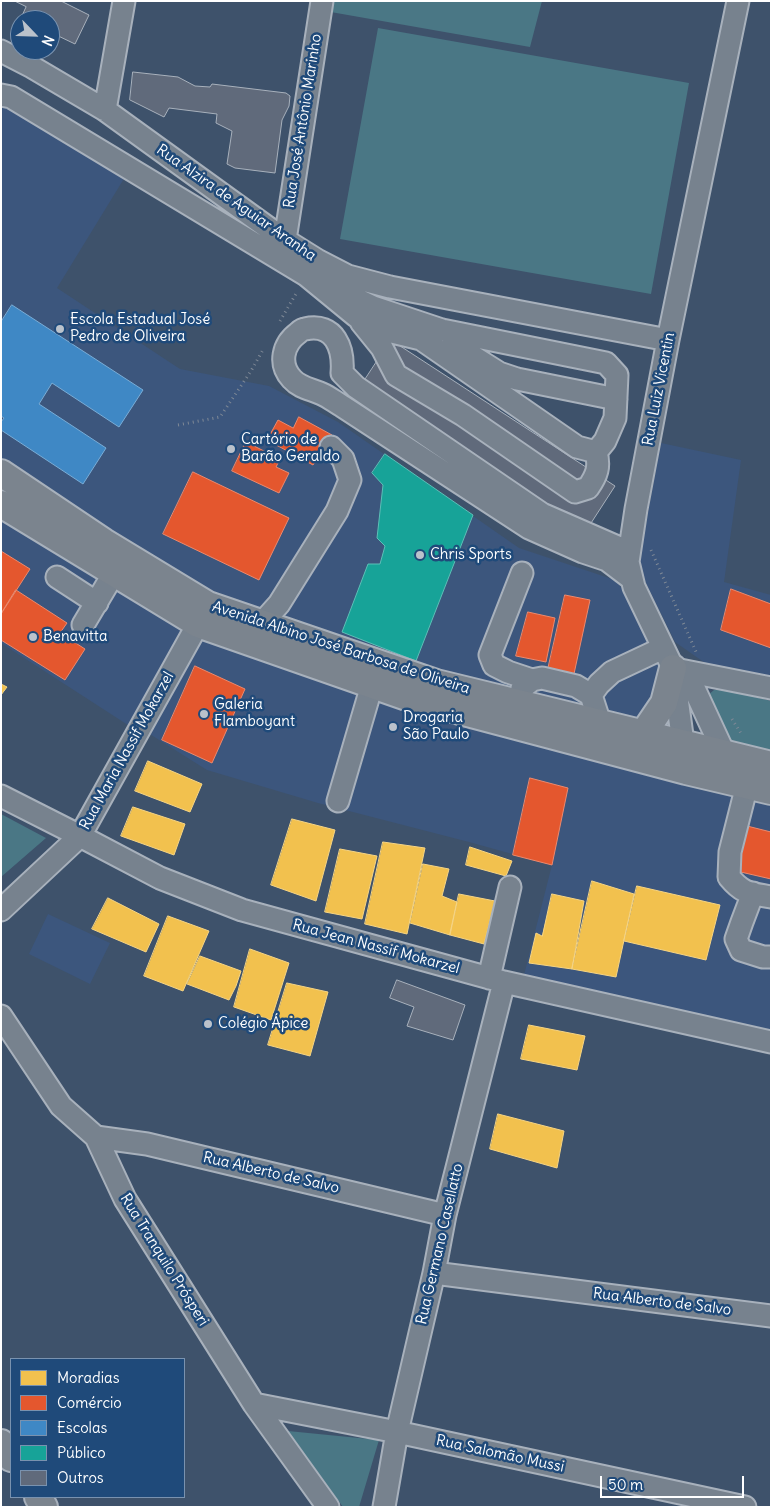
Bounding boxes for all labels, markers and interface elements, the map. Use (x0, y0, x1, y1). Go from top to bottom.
north arrow (10, 10, 60, 60)
street label: Rua José Antônio Marinho (280, 32, 326, 210)
text: N (38, 33, 58, 49)
street label: Rua Alzira de Aguiar Aranha (153, 141, 319, 265)
place label: Escola Estadual José Pedro de Oliveira (70, 311, 210, 346)
marker: Escola Estadual José Pedro de Oliveira (54, 323, 66, 335)
street label: Rua Luiz Vicentin (639, 331, 679, 447)
place label: Cartório de Barão Geraldo (241, 431, 340, 466)
marker: Cartório de Barão Geraldo (225, 443, 237, 455)
place label: Chris Sports (430, 546, 512, 564)
marker: Chris Sports (414, 549, 426, 561)
street label: Avenida Albino José Barbosa de Oliveira (210, 598, 472, 698)
place label: Benavitta (43, 628, 107, 646)
marker: Benavitta (27, 631, 39, 643)
street label: Rua Maria Nassif Mokarzel (76, 669, 178, 833)
place label: Galeria Flamboyant (214, 696, 295, 731)
marker: Galeria Flamboyant (198, 708, 210, 720)
place label: Drogaria São Paulo (403, 709, 470, 744)
marker: Drogaria São Paulo (387, 721, 399, 733)
street label: Rua Jean Nassif Mokarzel (291, 916, 461, 978)
place label: Colégio Ápice (218, 1015, 308, 1033)
marker: Colégio Ápice (202, 1018, 214, 1030)
street label: Rua Alberto de Salvo (201, 1149, 341, 1197)
street label: Rua Germano Casellatto (413, 1162, 467, 1326)
street label: Rua Tranquilo Prósperi (116, 1191, 212, 1329)
street label: Rua Alberto de Salvo (592, 1285, 732, 1319)
legend (10, 1358, 185, 1498)
text: Moradias (57, 1368, 120, 1387)
text: Comércio (57, 1393, 122, 1412)
text: Escolas (57, 1418, 107, 1437)
street label: Rua Salomão Mussi (434, 1432, 566, 1476)
text: Público (57, 1443, 106, 1462)
scale bar (602, 1466, 746, 1498)
text: Outros (57, 1468, 104, 1487)
text: 50 m (608, 1475, 643, 1494)

